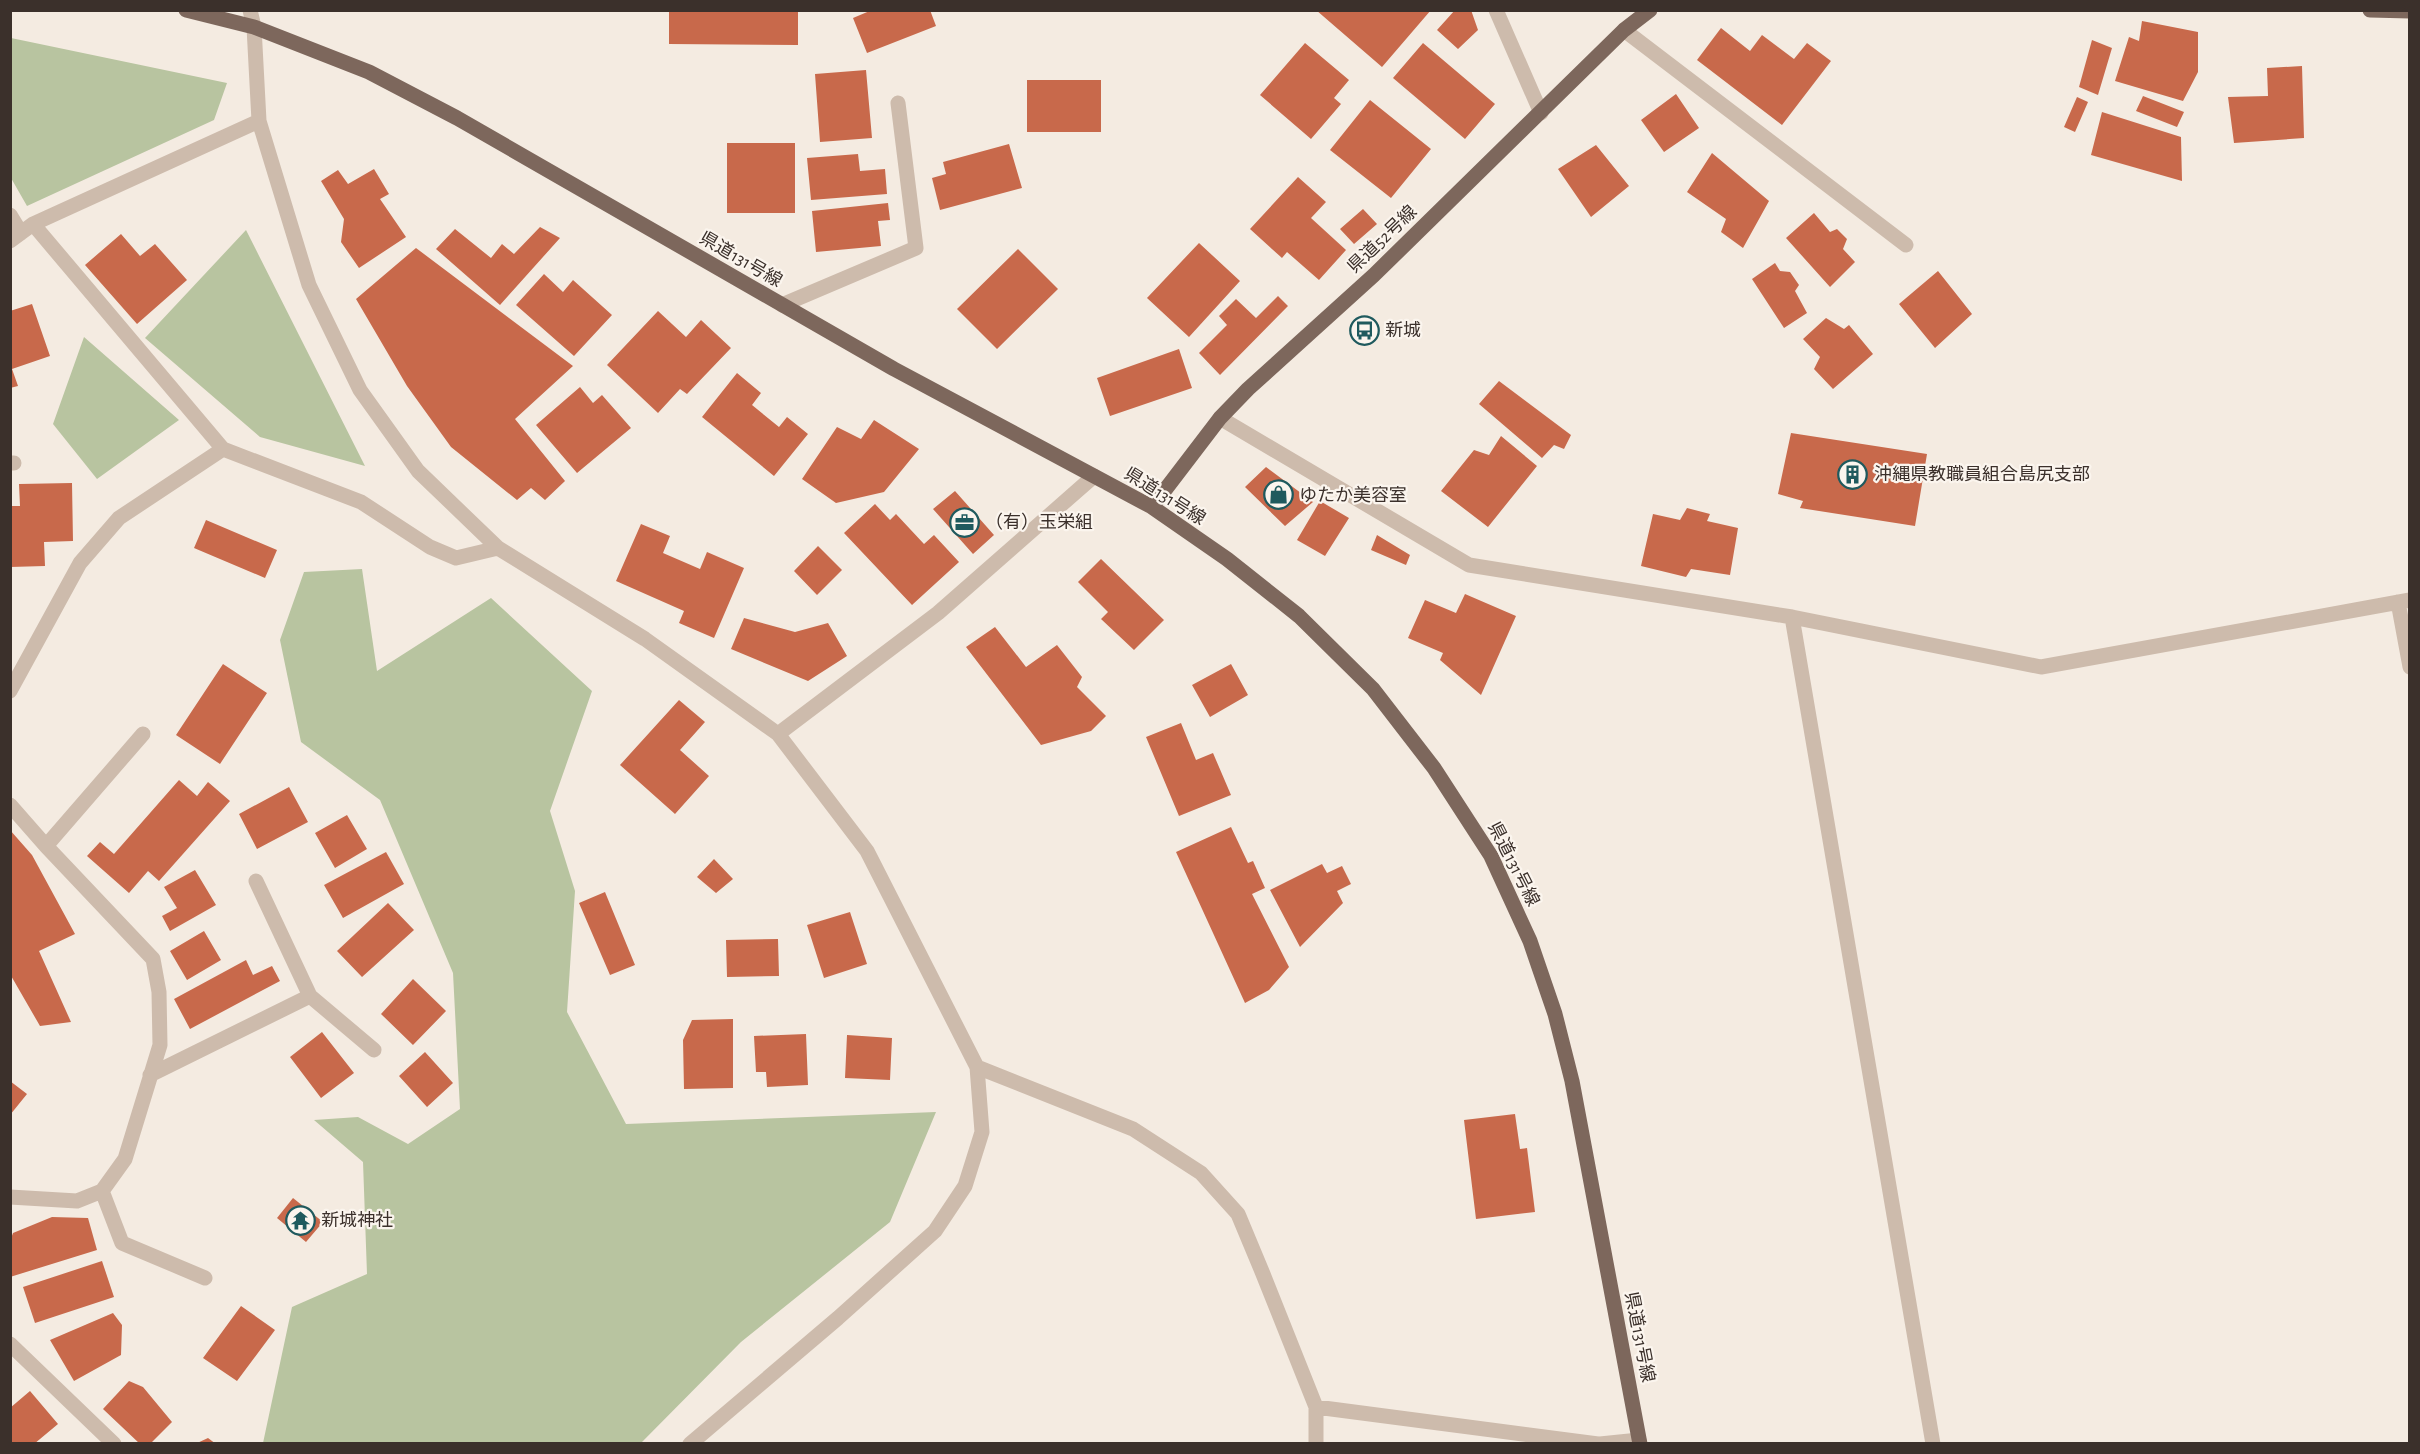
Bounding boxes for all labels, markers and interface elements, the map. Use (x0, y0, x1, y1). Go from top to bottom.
street label: 県道52号線 (1344, 201, 1420, 277)
street label: 県道131号線 (696, 227, 786, 291)
bus stop icon: 新城 (1348, 314, 1380, 346)
place label: 新城 (1385, 321, 1421, 340)
building icon: 沖縄県教職員組合島尻支部 (1837, 458, 1869, 490)
street label: 県道131号線 (1121, 463, 1209, 529)
place label: 沖縄県教職員組合島尻支部 (1874, 464, 2090, 484)
shop icon: ゆたか美容室 (1262, 479, 1294, 511)
place label: ゆたか美容室 (1299, 485, 1407, 505)
office icon: （有）玉栄組 (948, 506, 980, 538)
place label: （有）玉栄組 (985, 512, 1093, 532)
street label: 県道131号線 (1484, 819, 1544, 909)
temple icon: 新城神社 (284, 1204, 316, 1236)
place label: 新城神社 (321, 1211, 393, 1230)
street label: 県道131号線 (1621, 1290, 1659, 1384)

